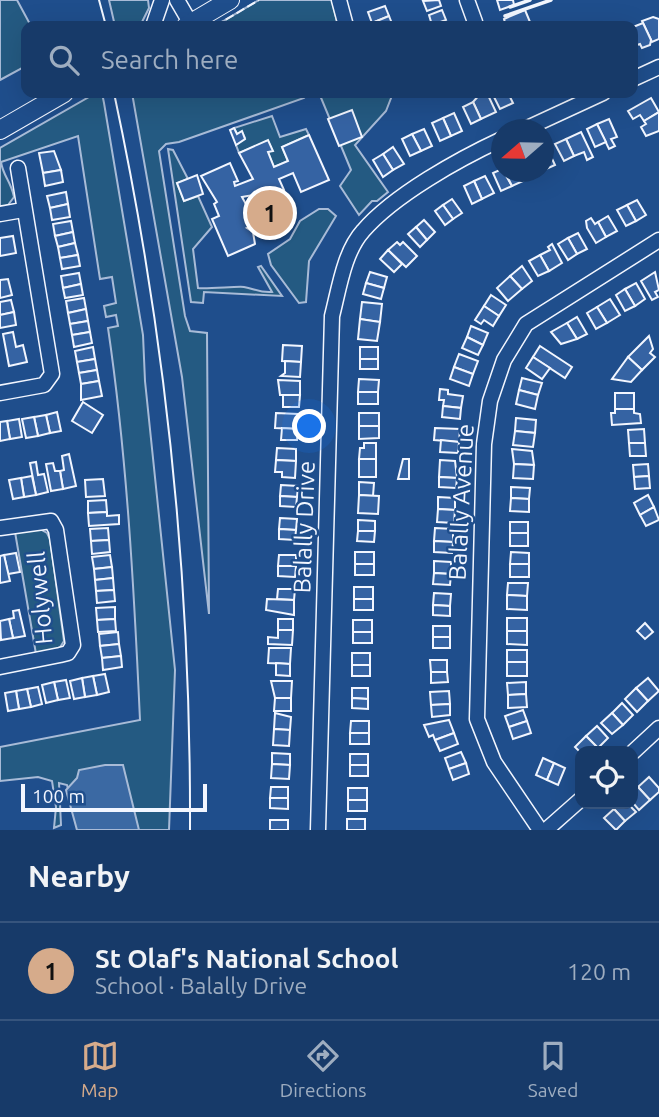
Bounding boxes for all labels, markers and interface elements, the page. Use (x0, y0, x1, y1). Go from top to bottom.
search box (21, 21, 638, 98)
icon: search (45, 41, 83, 79)
text: Search here (101, 45, 238, 74)
north arrow (491, 119, 554, 182)
pin: 1 (247, 187, 293, 239)
your location (292, 409, 326, 443)
street label: Balally Avenue (443, 423, 479, 581)
street label: Balally Drive (288, 460, 320, 594)
street label: Holywell (22, 550, 58, 646)
map controls (575, 746, 638, 809)
button: locate (575, 746, 638, 809)
scale bar (21, 781, 206, 813)
text: 100 m (32, 785, 85, 807)
text: Nearby (28, 859, 130, 893)
text: St Olaf's National School (95, 944, 398, 973)
text: 1 (45, 959, 57, 984)
text: 120 m (567, 959, 631, 984)
text: School · Balally Drive (95, 973, 307, 998)
tab: Map (81, 1037, 119, 1101)
tab: Directions (280, 1037, 367, 1101)
tab: Saved (528, 1037, 578, 1101)

